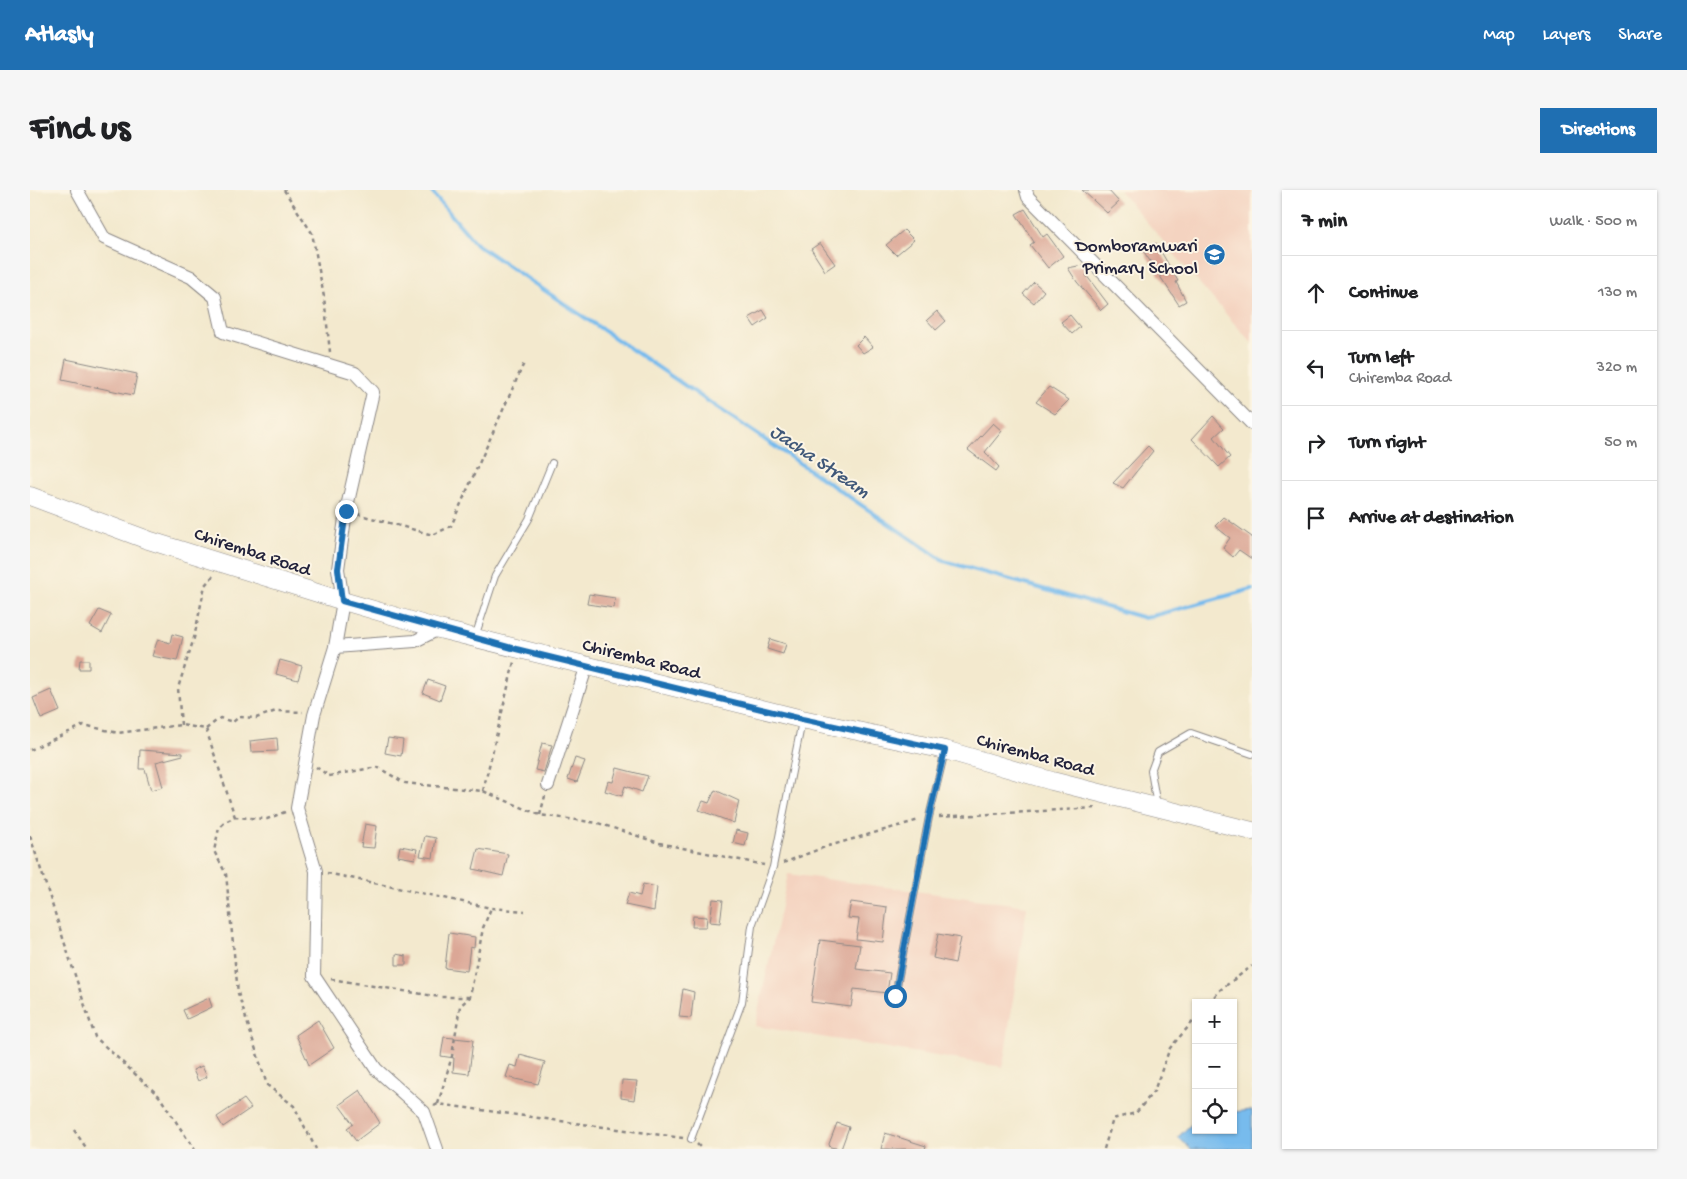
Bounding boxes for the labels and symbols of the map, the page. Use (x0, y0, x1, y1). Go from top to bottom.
place label: Domboramwari Primary School (1073, 236, 1198, 281)
school or university icon: Domboramwari Primary School (1202, 243, 1226, 267)
water label: Jacha Stream (765, 421, 874, 505)
route end (335, 500, 358, 523)
street label: Chiremba Road (191, 524, 315, 584)
street label: Chiremba Road (580, 635, 705, 687)
street label: Chiremba Road (974, 730, 1098, 784)
route start (884, 985, 907, 1008)

